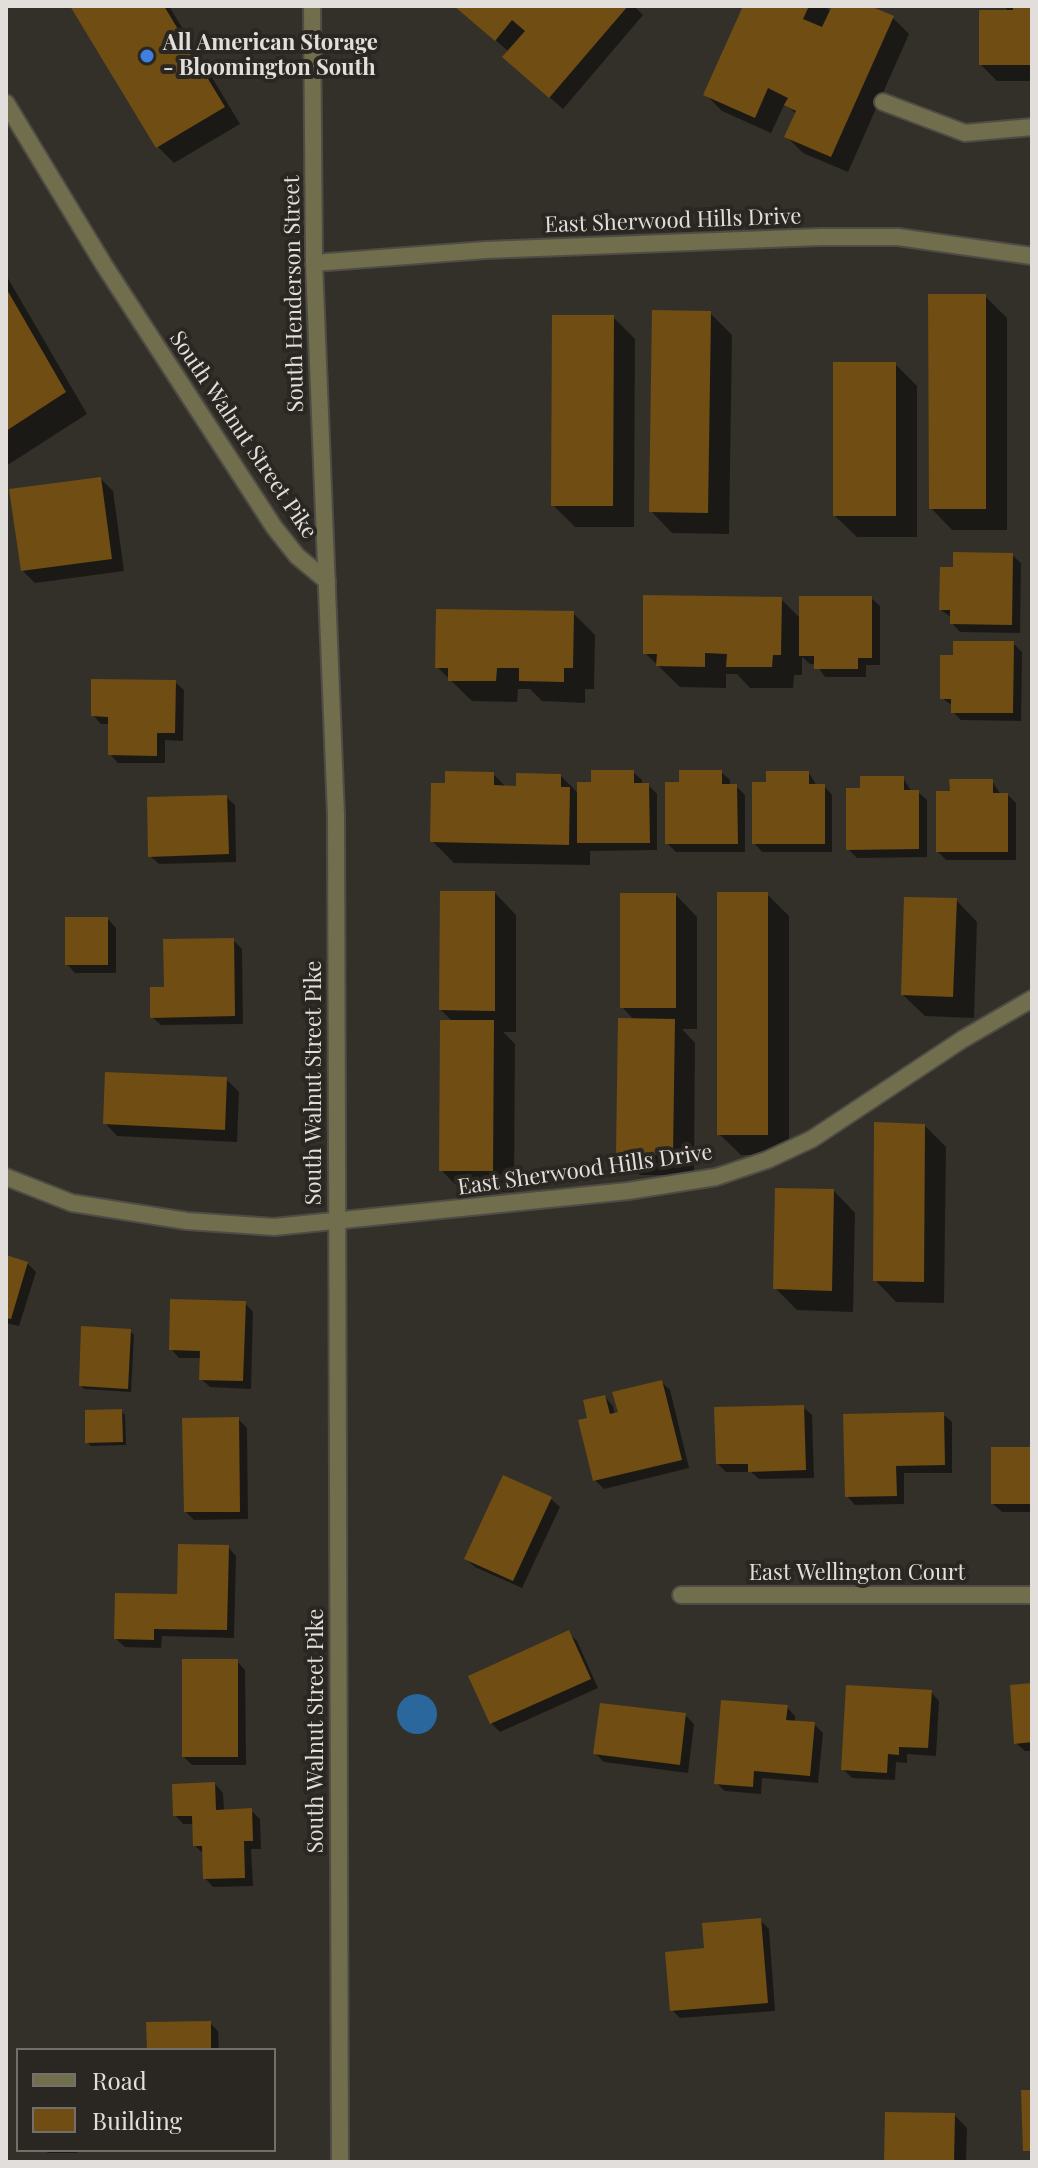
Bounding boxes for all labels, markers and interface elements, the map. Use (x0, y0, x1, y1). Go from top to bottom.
place label: All American Storage - Bloomington South (163, 30, 378, 82)
marker: All American Storage - Bloomington South (138, 47, 156, 65)
street label: South Henderson Street (279, 175, 309, 413)
street label: East Sherwood Hills Drive (544, 203, 802, 239)
street label: South Walnut Street Pike (164, 326, 322, 544)
street label: South Walnut Street Pike (301, 961, 327, 1205)
street label: East Sherwood Hills Drive (456, 1139, 714, 1201)
street label: East Wellington Court (749, 1560, 965, 1586)
street label: South Walnut Street Pike (303, 1609, 329, 1853)
legend (16, 2048, 276, 2152)
text: Road (92, 2064, 147, 2096)
text: Building (92, 2104, 182, 2136)

